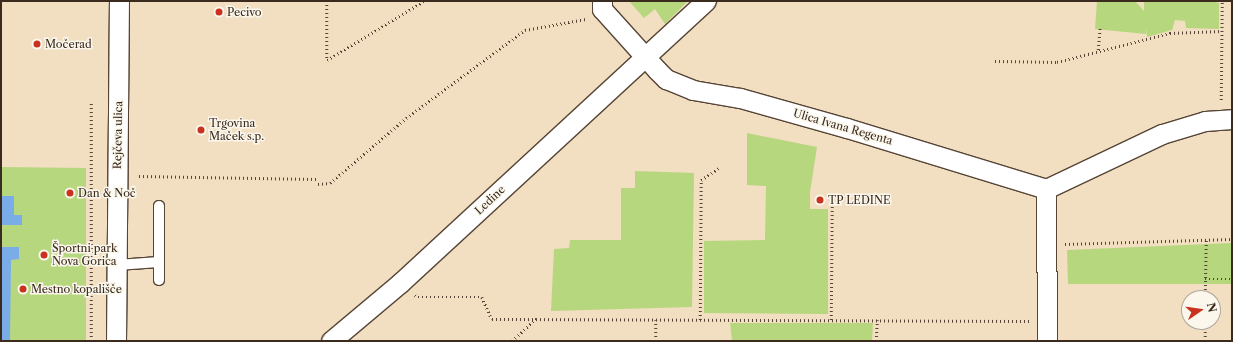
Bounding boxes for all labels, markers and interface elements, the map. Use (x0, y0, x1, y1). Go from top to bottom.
place label: Pecivo (227, 5, 262, 19)
marker: Pecivo (214, 7, 224, 17)
place label: Močerad (45, 37, 92, 51)
marker: Močerad (32, 39, 42, 49)
street label: Rejčeva ulica (111, 101, 125, 169)
street label: Ulica Ivana Regenta (792, 106, 894, 148)
place label: Trgovina Maček s.p. (209, 117, 264, 143)
marker: Trgovina Maček s.p. (196, 125, 206, 135)
street label: Ledine (472, 183, 508, 217)
place label: Dan & Noč (78, 186, 136, 200)
marker: Dan & Noč (65, 188, 75, 198)
place label: TP LEDINE (828, 193, 891, 207)
marker: TP LEDINE (815, 195, 825, 205)
place label: Športni park Nova Gorica (52, 242, 117, 268)
marker: Športni park Nova Gorica (39, 250, 49, 260)
place label: Mestno kopališče (31, 282, 122, 296)
marker: Mestno kopališče (18, 284, 28, 294)
north arrow (1181, 290, 1221, 330)
text: N (1204, 301, 1220, 314)

